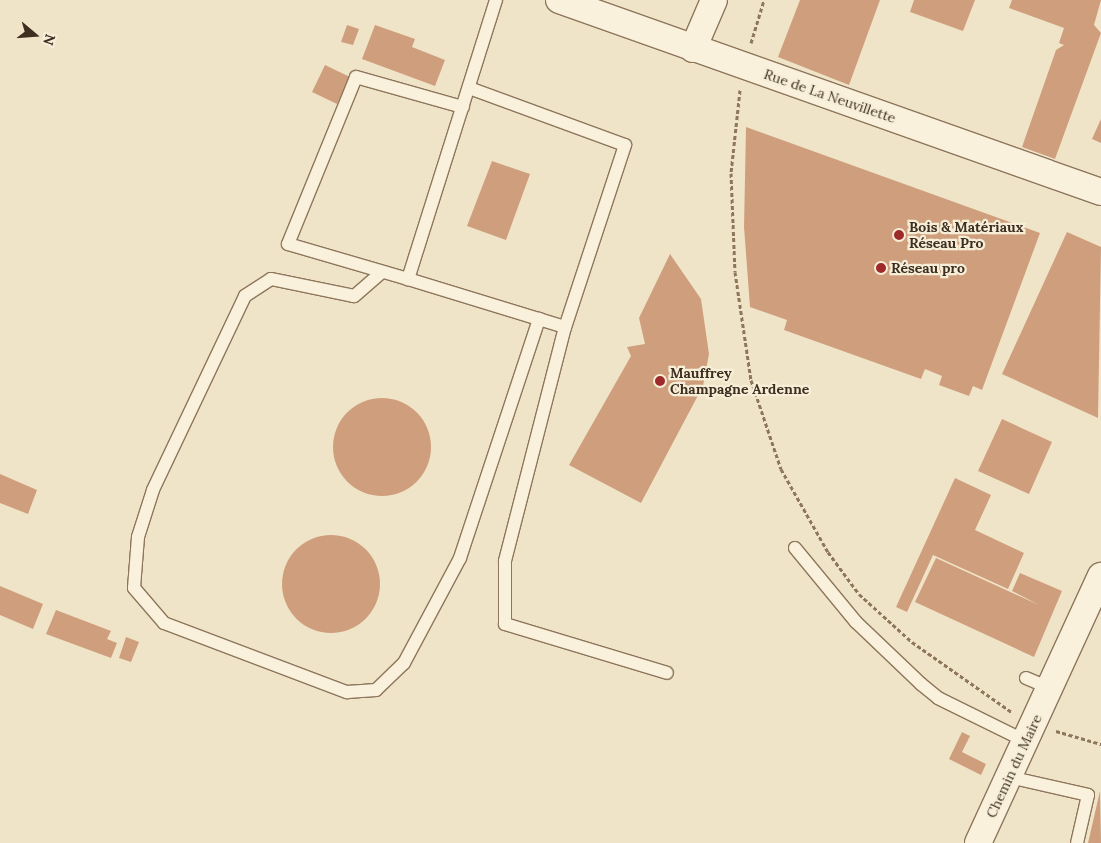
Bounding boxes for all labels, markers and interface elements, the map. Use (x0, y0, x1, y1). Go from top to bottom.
north arrow (10, 10, 60, 60)
text: N (39, 32, 60, 48)
street label: Rue de La Neuvillette (762, 66, 898, 126)
place label: Bois & Matériaux Réseau Pro (909, 219, 1023, 252)
marker: Bois & Matériaux Réseau Pro (893, 229, 905, 241)
place label: Réseau pro (891, 260, 965, 276)
marker: Réseau pro (875, 262, 887, 274)
place label: Mauffrey Champagne Ardenne (670, 365, 809, 398)
marker: Mauffrey Champagne Ardenne (654, 375, 666, 387)
street label: Chemin du Maire (983, 712, 1045, 820)

